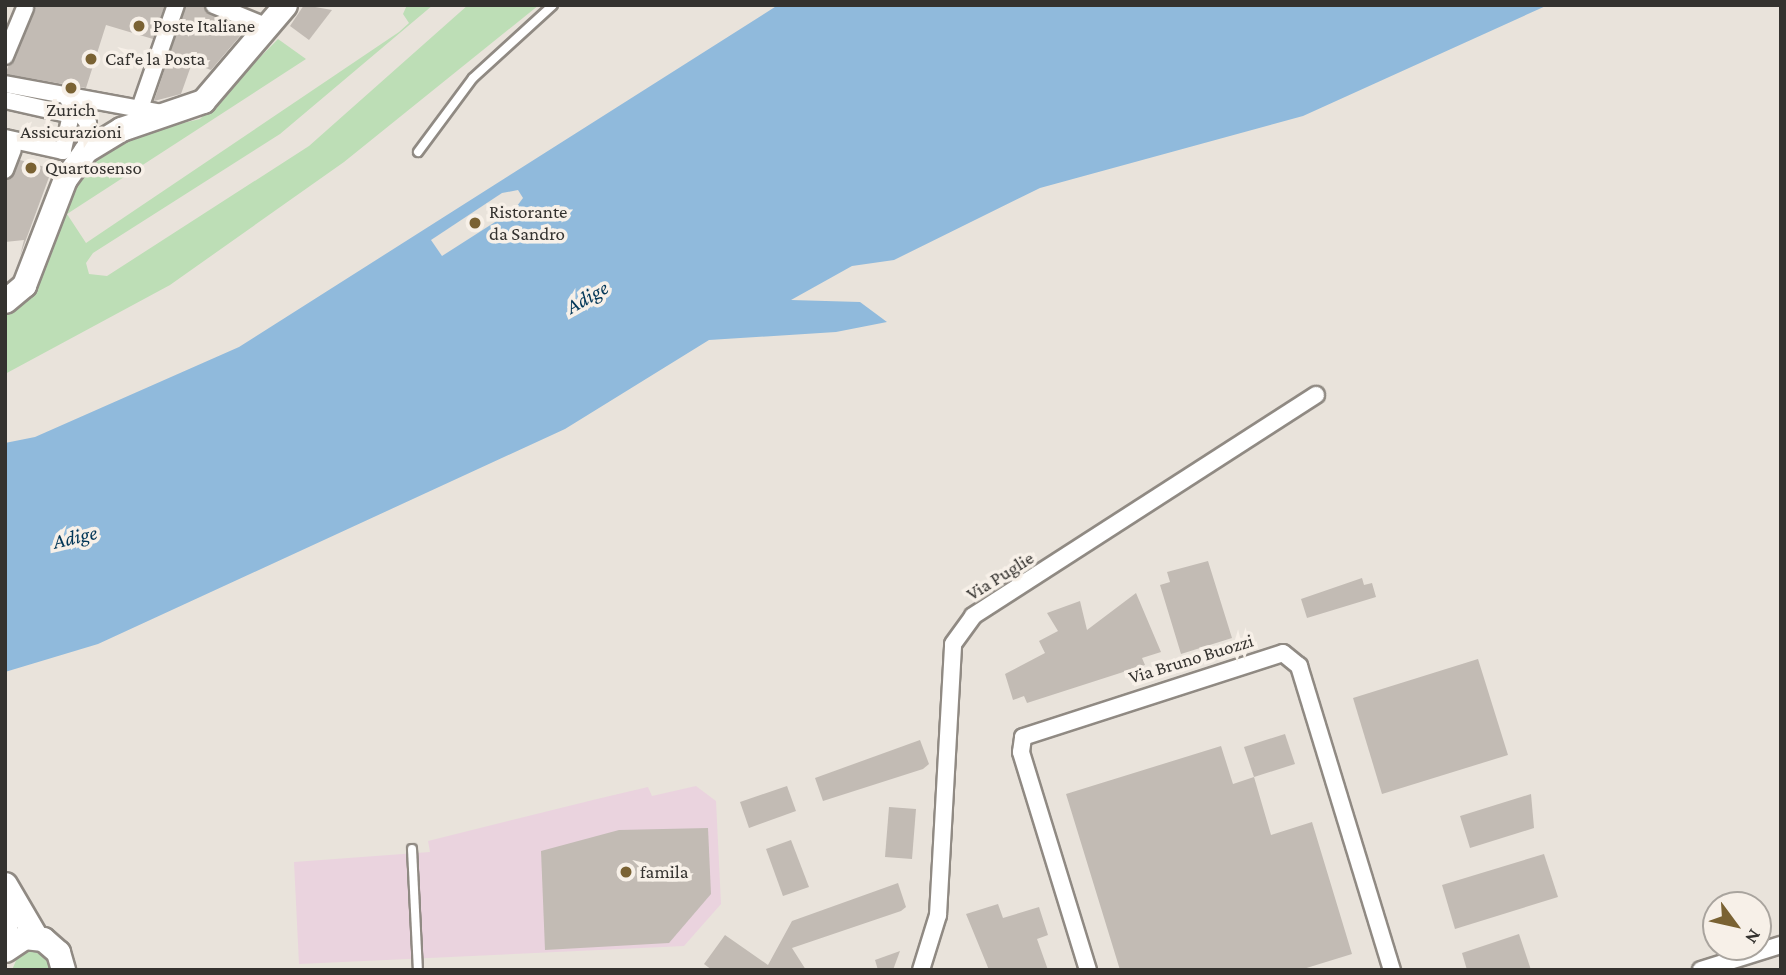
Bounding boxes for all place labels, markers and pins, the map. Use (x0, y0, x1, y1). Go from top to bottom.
place label: Poste Italiane (153, 15, 255, 37)
marker: Poste Italiane (131, 18, 147, 34)
place label: Caf'e la Posta (105, 48, 205, 70)
marker: Caf'e la Posta (83, 51, 99, 67)
marker: Zurich Assicurazioni (63, 80, 79, 96)
place label: Zurich Assicurazioni (20, 99, 122, 143)
place label: Quartosenso (45, 157, 142, 179)
marker: Quartosenso (23, 160, 39, 176)
place label: Ristorante da Sandro (489, 201, 567, 245)
marker: Ristorante da Sandro (467, 215, 483, 231)
place label: famila (640, 861, 688, 883)
marker: famila (618, 864, 634, 880)

